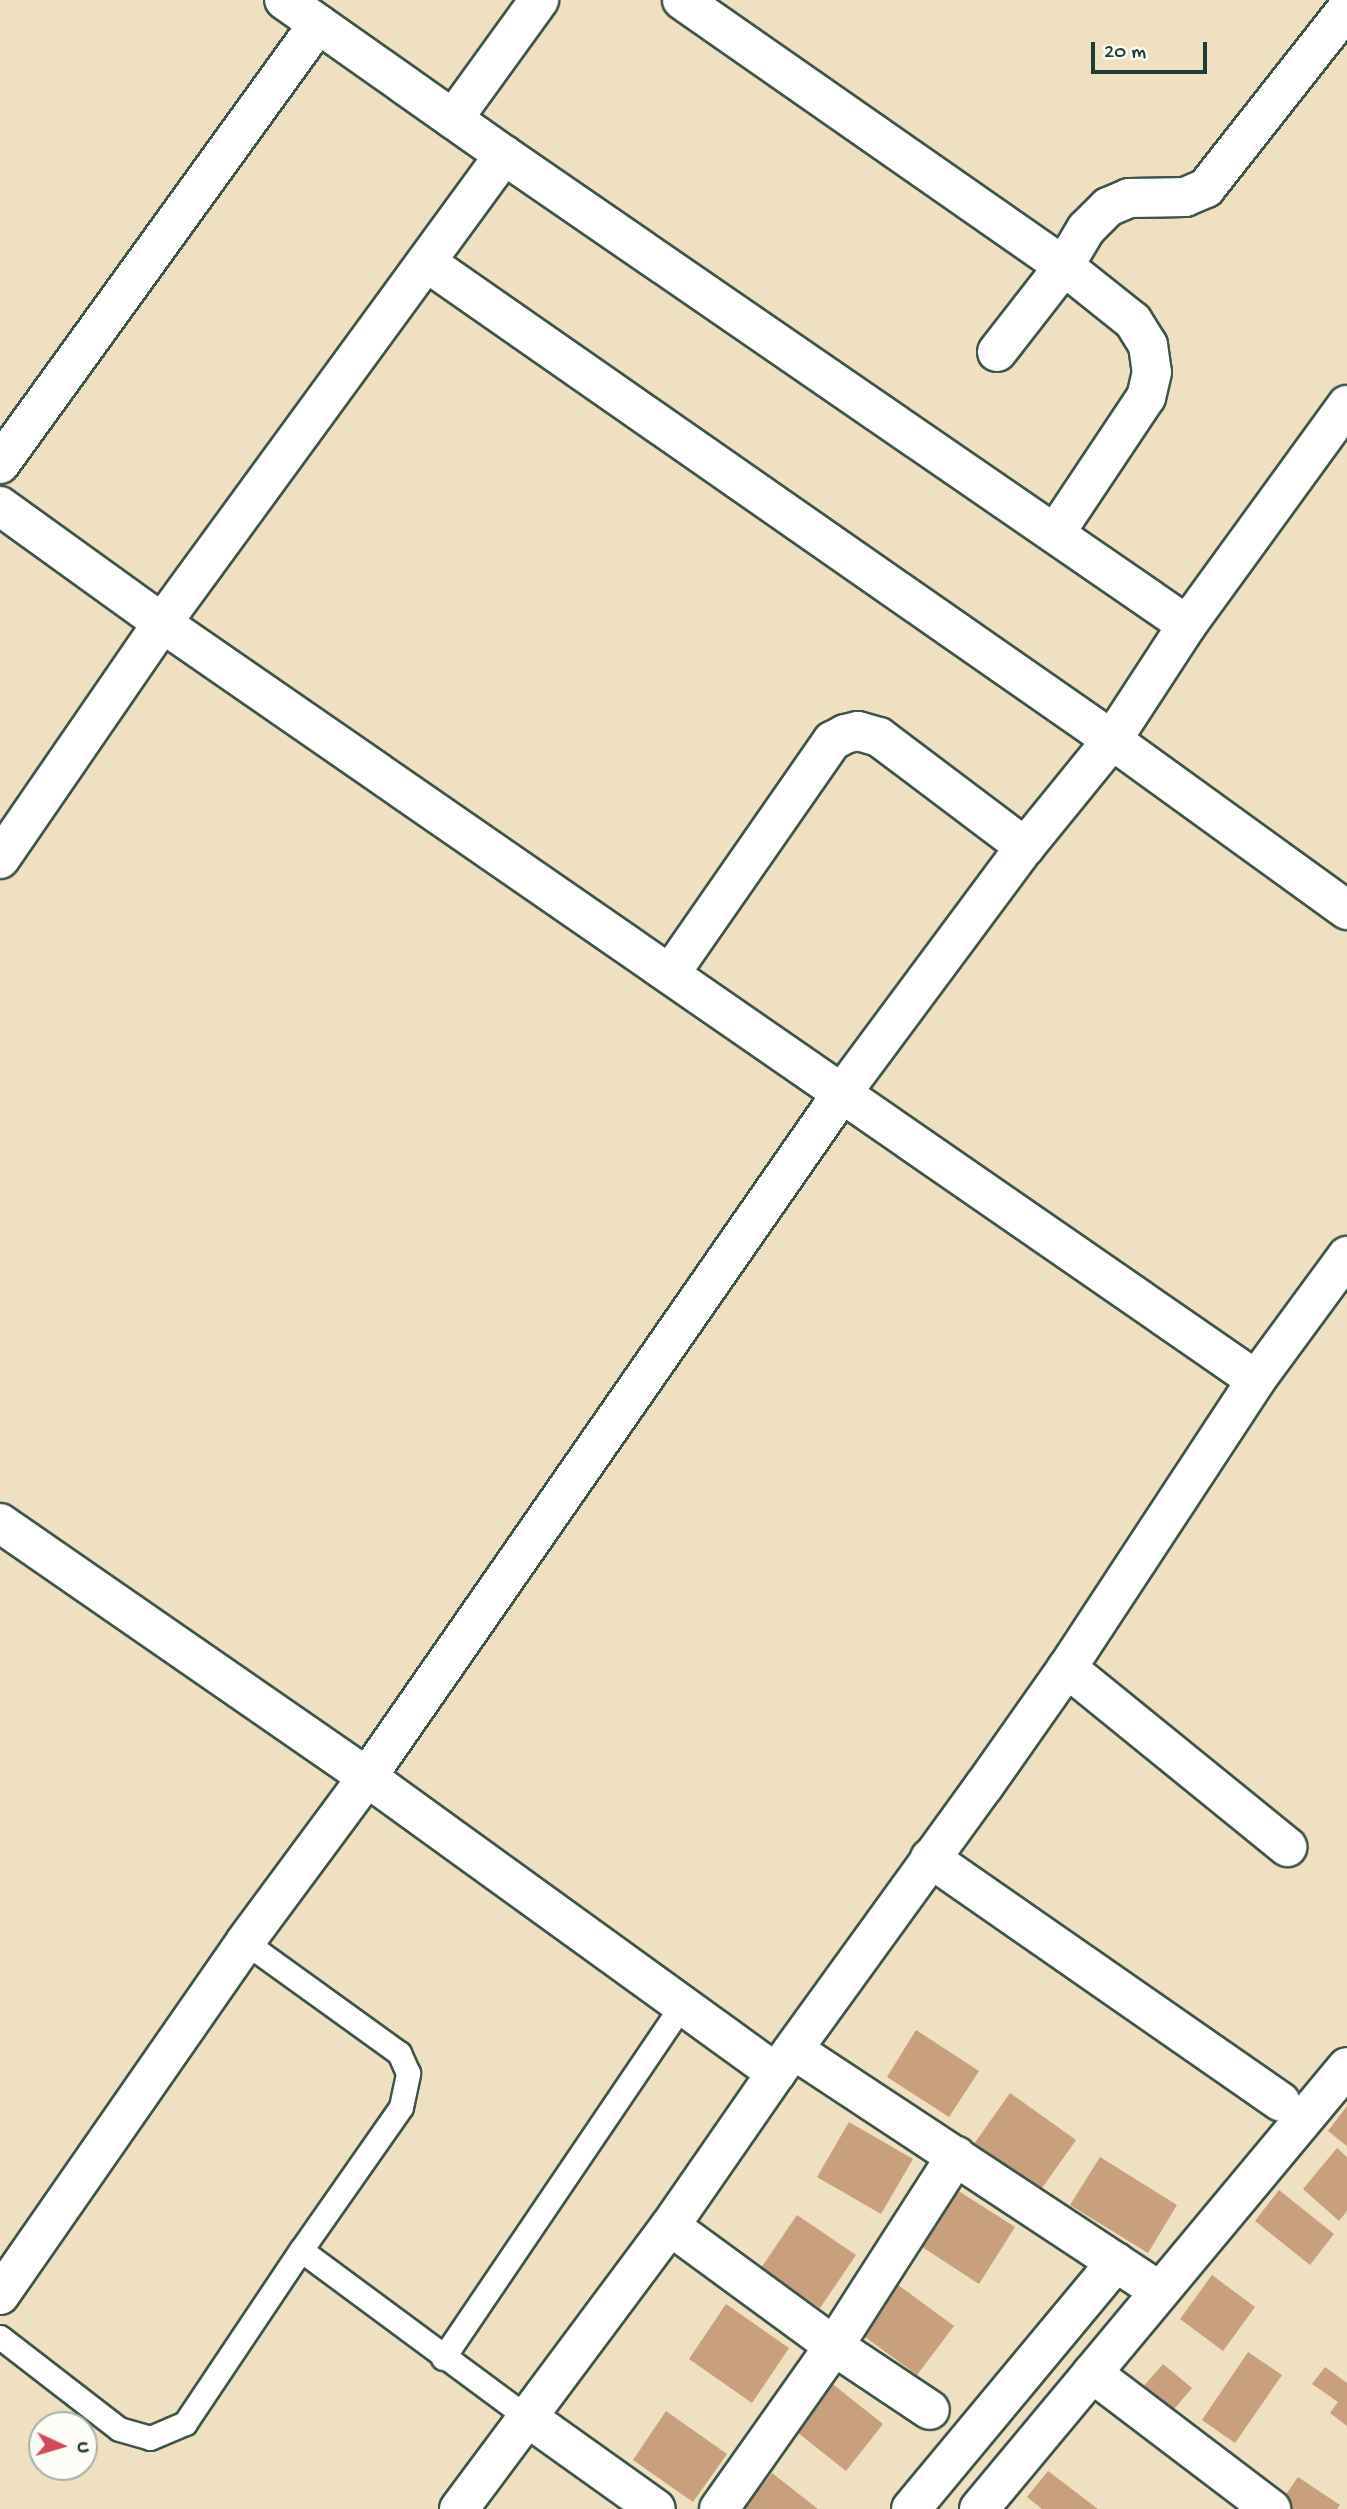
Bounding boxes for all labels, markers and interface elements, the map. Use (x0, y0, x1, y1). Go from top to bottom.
scale bar (1095, 28, 1210, 72)
text: 20 m (1104, 41, 1146, 66)
north arrow (28, 2411, 98, 2481)
text: U (71, 2441, 94, 2454)

